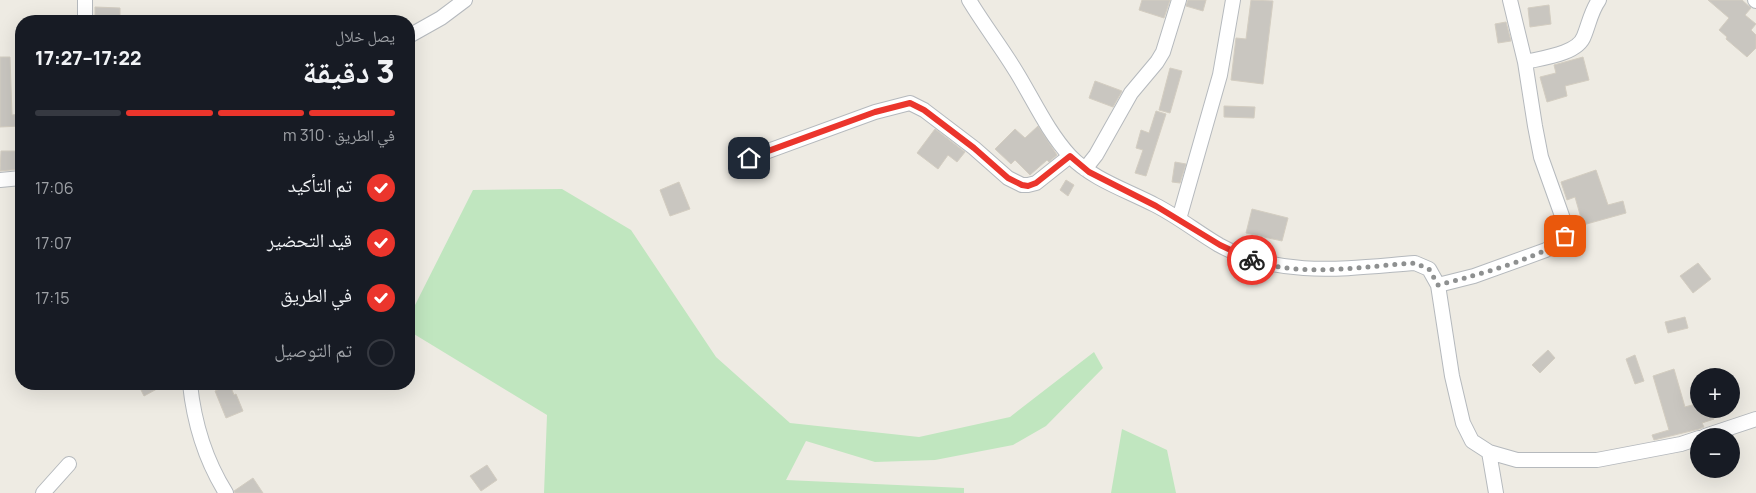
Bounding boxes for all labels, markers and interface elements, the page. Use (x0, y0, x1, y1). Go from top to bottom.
text: يصل خلال (335, 25, 395, 47)
text: 17:22–17:27 (35, 45, 142, 71)
text: 3 دقيقة (302, 49, 395, 93)
text: في الطريق · 310 m (283, 124, 395, 146)
pin (728, 137, 770, 179)
icon: home (735, 144, 763, 172)
text: تم التأكيد (288, 172, 352, 198)
icon: check (367, 174, 395, 202)
text: 17:06 (35, 177, 74, 199)
pin (1544, 215, 1586, 257)
icon: bag (1551, 222, 1579, 250)
text: قيد التحضير (267, 227, 352, 253)
icon: check (367, 229, 395, 257)
text: 17:07 (35, 232, 72, 254)
courier (1227, 235, 1277, 285)
icon: bike (1238, 246, 1266, 274)
text: في الطريق (280, 282, 352, 308)
icon: check (367, 284, 395, 312)
text: 17:15 (35, 287, 70, 309)
text: تم التوصيل (274, 337, 352, 363)
map controls (1690, 368, 1740, 478)
button: + (1690, 368, 1740, 418)
button: − (1690, 428, 1740, 478)

